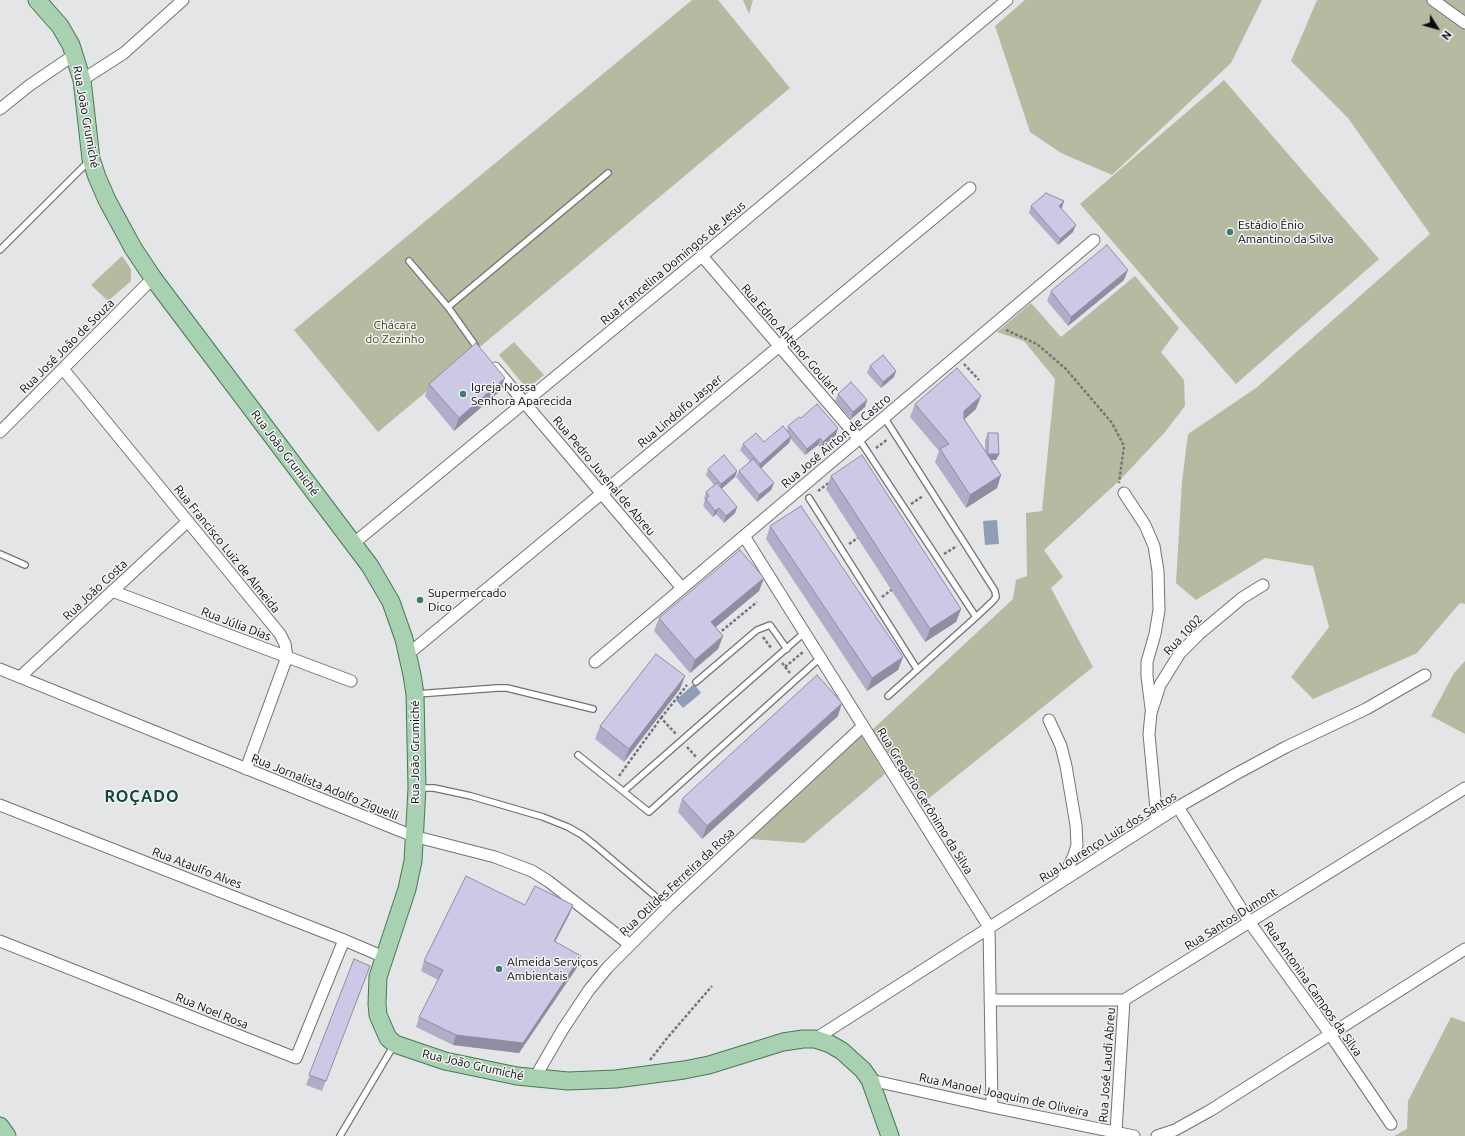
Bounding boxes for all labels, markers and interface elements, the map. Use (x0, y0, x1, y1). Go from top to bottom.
north arrow (1417, 8, 1457, 48)
text: N (1439, 28, 1454, 42)
street label: Rua João Grumiché (70, 65, 102, 169)
street label: Rua Francelina Domingos de Jesus (598, 198, 748, 328)
place label: Estádio Ênio Amantino da Silva (1238, 218, 1334, 246)
marker: Estádio Ênio Amantino da Silva (1225, 227, 1235, 237)
street label: Rua Edno Antenor Goulart (738, 281, 842, 397)
street label: Rua José João de Souza (17, 296, 117, 396)
park label: Chácara do Zezinho (365, 318, 425, 346)
street label: Rua Lindolfo Jasper (635, 371, 725, 451)
place label: Igreja Nossa Senhora Aparecida (471, 380, 572, 408)
marker: Igreja Nossa Senhora Aparecida (458, 389, 468, 399)
street label: Rua José Airton de Castro (778, 391, 894, 491)
street label: Rua João Grumiché (248, 407, 322, 499)
street label: Rua Pedro Juvenal de Abreu (550, 413, 658, 539)
street label: Rua Francisco Luiz de Almeida (171, 482, 283, 616)
street label: Rua João Costa (60, 557, 130, 623)
place label: Supermercado Dico (428, 586, 507, 614)
marker: Supermercado Dico (415, 595, 425, 605)
street label: Rua Júlia Dias (199, 604, 273, 644)
street label: Rua 1002 (1161, 612, 1205, 658)
street label: Rua João Grumiché (408, 700, 422, 804)
street label: Rua Gregório Gerônimo da Silva (874, 725, 976, 877)
street label: Rua Jornalista Adolfo Ziguelli (249, 751, 401, 823)
district label: ROÇADO (104, 787, 180, 807)
street label: Rua Lourenço Luiz dos Santos (1037, 789, 1179, 885)
street label: Rua Otildes Ferreira da Rosa (617, 825, 737, 939)
street label: Rua Ataulfo Alves (150, 844, 244, 892)
street label: Rua Santos Dumont (1182, 885, 1280, 953)
street label: Rua Antonina Campos da Silva (1261, 919, 1365, 1059)
place label: Almeida Serviços Ambientais (507, 955, 598, 983)
marker: Almeida Serviços Ambientais (494, 964, 504, 974)
street label: Rua Noel Rosa (174, 990, 250, 1032)
street label: Rua José Laudi Abreu (1096, 1007, 1118, 1123)
street label: Rua João Grumiché (421, 1046, 525, 1084)
street label: Rua Manoel Joaquim de Oliveira (918, 1070, 1090, 1120)

